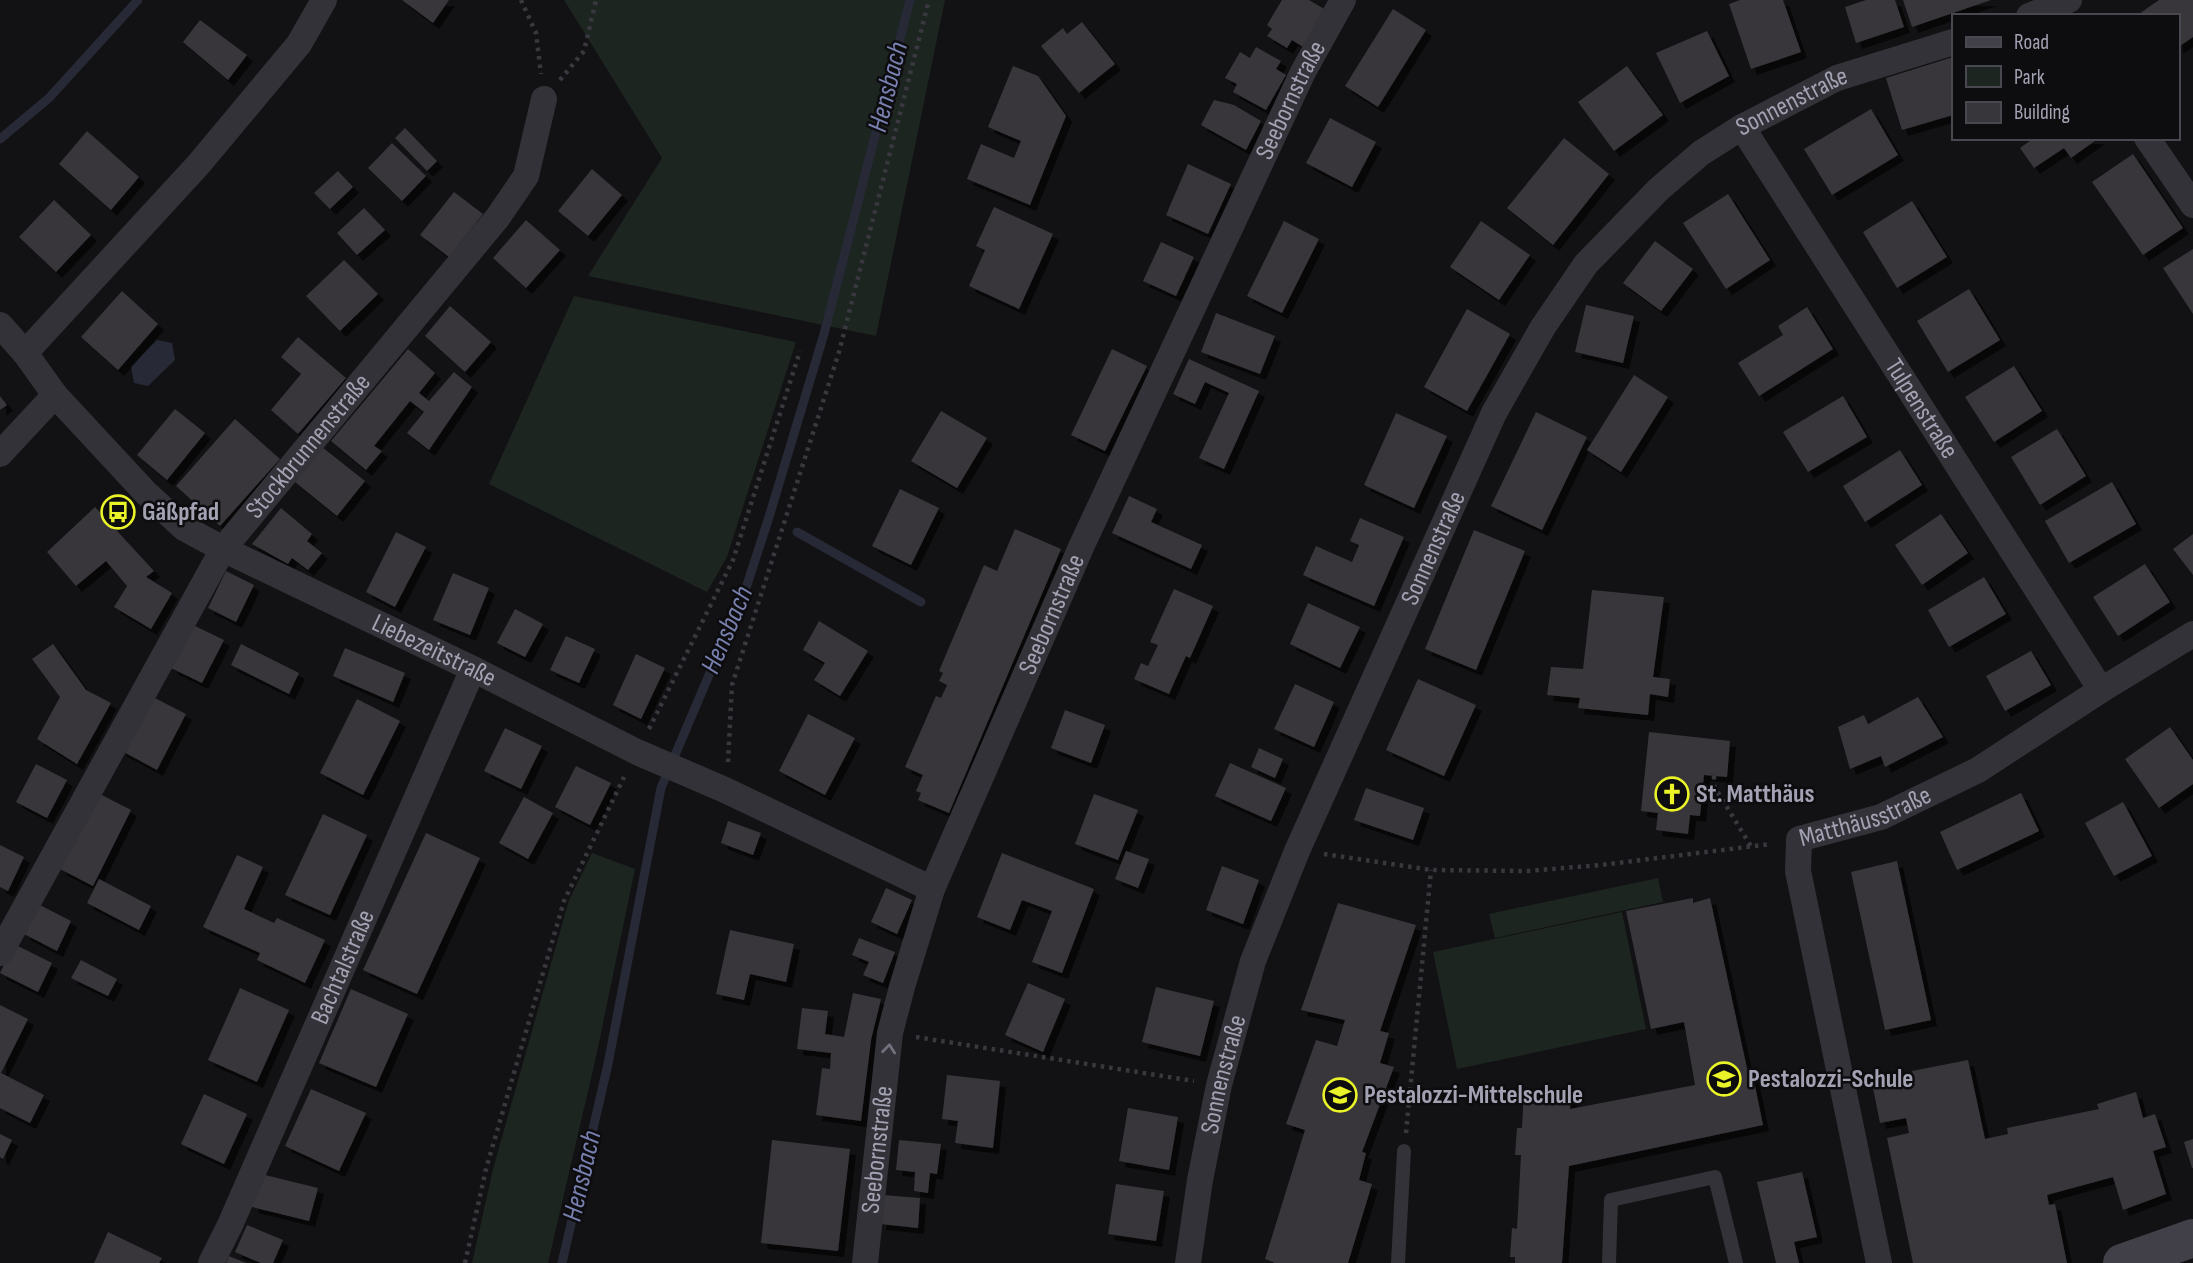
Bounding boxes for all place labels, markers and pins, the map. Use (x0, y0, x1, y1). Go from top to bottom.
bus stop icon: Gäßpfad (99, 493, 137, 531)
place label: Gäßpfad (142, 497, 219, 528)
church icon: St. Matthäus (1653, 775, 1691, 813)
place label: St. Matthäus (1696, 779, 1814, 810)
school or university icon: Pestalozzi-Schule (1705, 1060, 1743, 1098)
place label: Pestalozzi-Schule (1748, 1064, 1913, 1095)
school or university icon: Pestalozzi-Mittelschule (1321, 1076, 1359, 1114)
place label: Pestalozzi-Mittelschule (1364, 1080, 1583, 1111)

